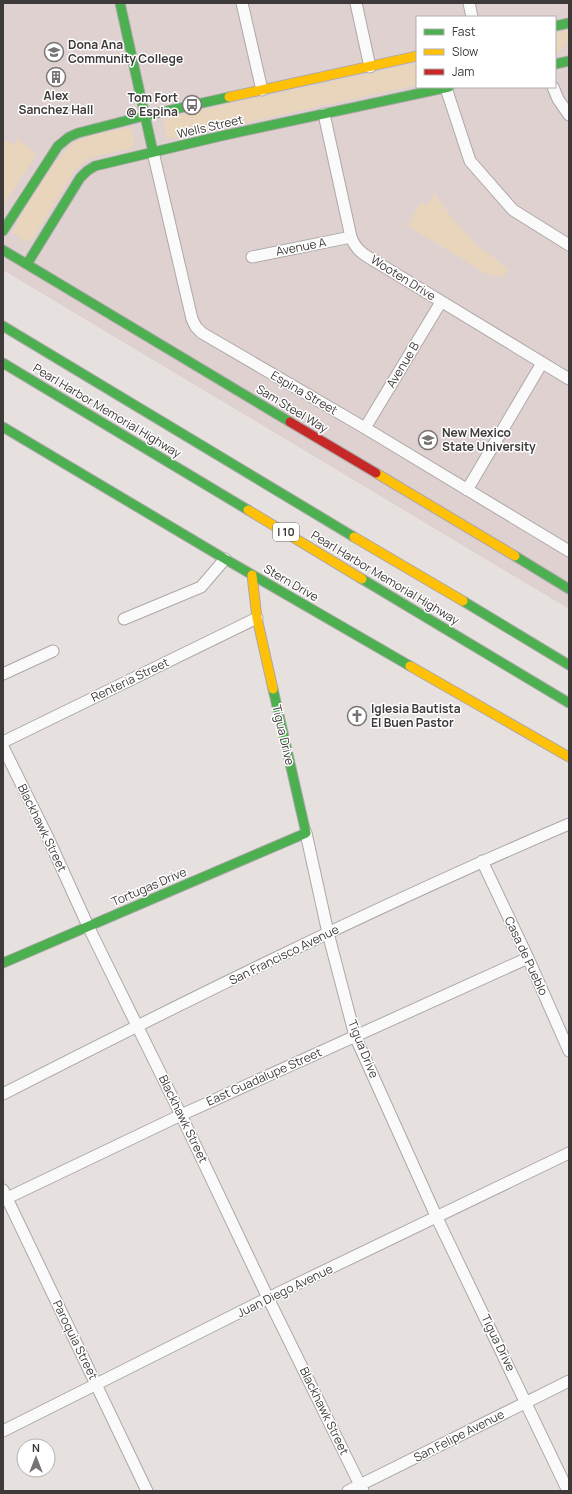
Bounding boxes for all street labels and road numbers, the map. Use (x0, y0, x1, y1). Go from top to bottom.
street label: Wells Street (175, 111, 245, 142)
street label: Avenue A (274, 233, 328, 260)
street label: Wooten Drive (368, 251, 439, 304)
street label: Avenue B (382, 339, 423, 391)
street label: Pearl Harbor Memorial Highway (30, 359, 185, 462)
street label: Espina Street (268, 367, 341, 419)
street label: Sam Steel Way (253, 380, 332, 437)
road number: I 10 (273, 523, 299, 541)
street label: Pearl Harbor Memorial Highway (308, 526, 463, 629)
street label: Stern Drive (261, 560, 322, 605)
street label: Renteria Street (88, 653, 172, 706)
street label: Tigua Drive (268, 703, 299, 767)
street label: Blackhawk Street (14, 781, 71, 875)
street label: Tortugas Drive (109, 863, 189, 910)
street label: Casa de Pueblo (501, 913, 552, 998)
street label: San Francisco Avenue (226, 921, 341, 989)
street label: Tigua Drive (344, 1017, 383, 1080)
street label: East Guadalupe Street (203, 1043, 324, 1110)
street label: Blackhawk Street (155, 1072, 212, 1166)
street label: Juan Diego Avenue (234, 1260, 335, 1321)
street label: Paroquia Street (49, 1297, 102, 1382)
street label: Tigua Drive (477, 1311, 520, 1374)
street label: Blackhawk Street (296, 1364, 353, 1458)
street label: San Felipe Avenue (411, 1405, 507, 1466)

